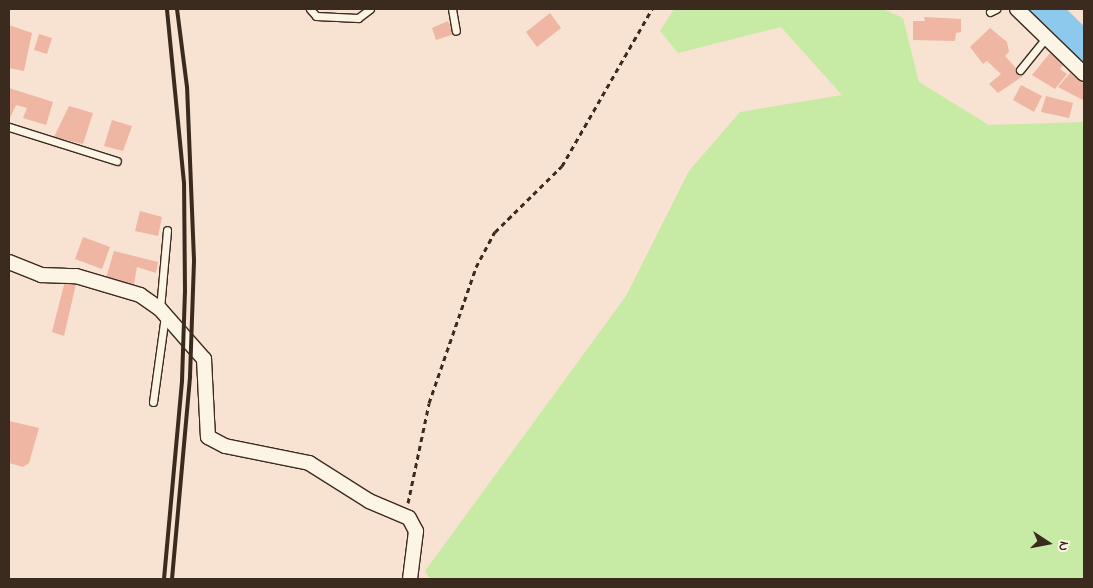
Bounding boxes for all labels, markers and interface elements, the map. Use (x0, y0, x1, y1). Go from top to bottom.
north arrow (1023, 518, 1073, 568)
text: N (1052, 539, 1074, 553)

